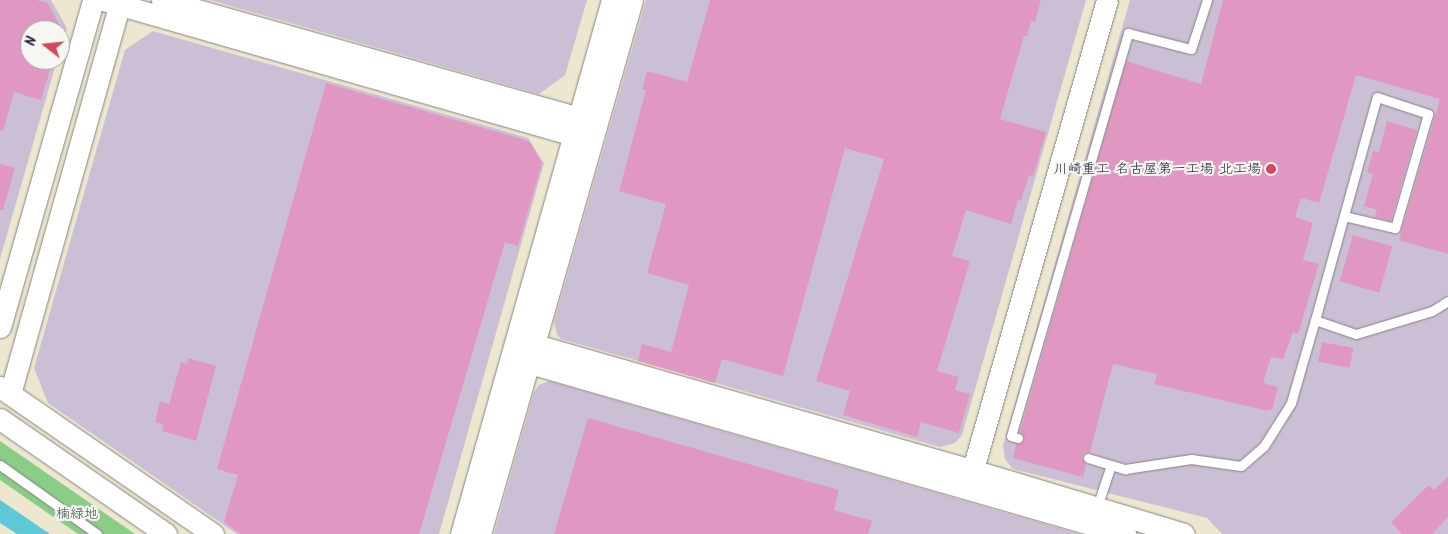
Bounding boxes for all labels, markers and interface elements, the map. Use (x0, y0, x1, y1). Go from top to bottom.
north arrow (20, 20, 70, 70)
text: N (20, 34, 43, 48)
place label: 川崎重工 名古屋第一工場 北工場 (1054, 161, 1261, 177)
marker: 川崎重工 名古屋第一工場 北工場 (1265, 163, 1277, 175)
park label: 楠緑地 (56, 506, 98, 522)

